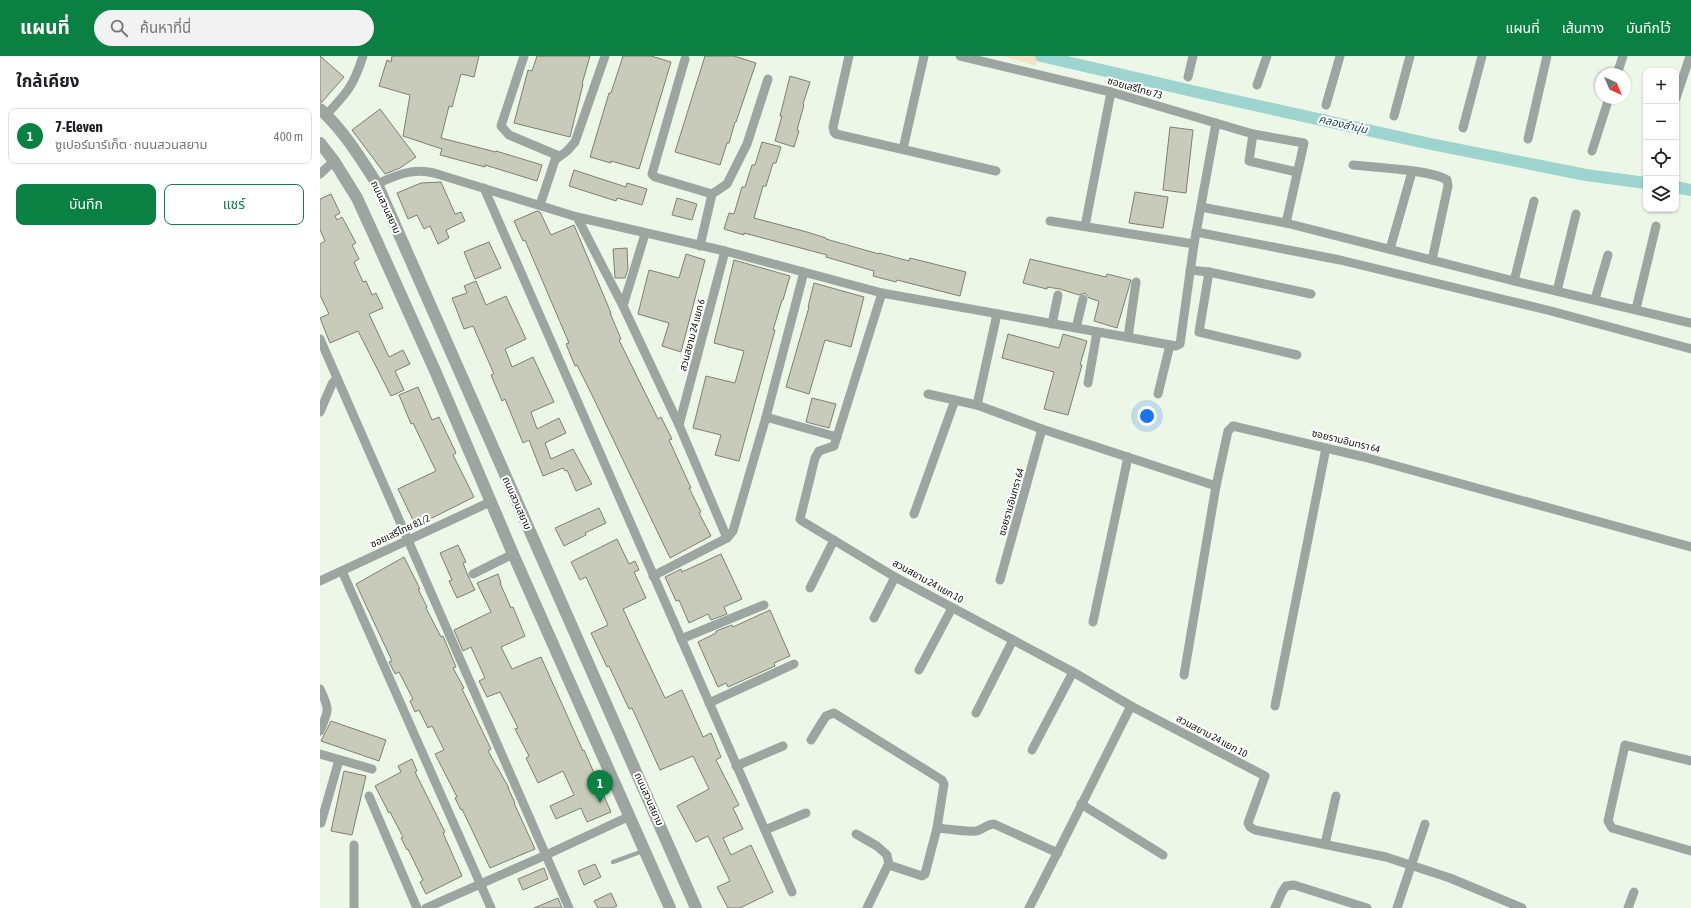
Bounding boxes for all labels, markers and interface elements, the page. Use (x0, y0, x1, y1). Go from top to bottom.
search box (94, 10, 374, 46)
text: แผนที่ (20, 16, 70, 38)
icon: search (108, 17, 130, 39)
text: ค้นหาที่นี่ (140, 19, 191, 36)
text: แผนที่ (1506, 20, 1540, 36)
text: เส้นทาง (1562, 20, 1604, 36)
text: บันทึกไว้ (1626, 20, 1671, 36)
north arrow (1595, 68, 1631, 104)
map controls (1643, 68, 1679, 212)
button: + (1643, 68, 1679, 104)
text: ใกล้เคียง (16, 71, 79, 91)
street label: ซอยเสรีไทย 73 (1106, 75, 1164, 101)
button: − (1643, 104, 1679, 140)
water label: คลองลำนุ่น (1317, 113, 1370, 137)
text: 7-Eleven (55, 118, 103, 135)
text: 1 (27, 129, 33, 144)
text: 400 m (274, 129, 303, 144)
text: ซูเปอร์มาร์เก็ต · ถนนสวนสยาม (55, 137, 207, 152)
button: locate (1643, 140, 1679, 176)
button: layers (1643, 176, 1679, 212)
street label: ถนนสวนสยาม (369, 179, 403, 235)
button: บันทึก (16, 184, 156, 225)
button: แชร์ (164, 184, 304, 225)
street label: สวนสยาม 24 แยก 6 (677, 297, 707, 372)
your location (1137, 406, 1157, 426)
street label: ซอยรามอินทรา 64 (1311, 427, 1382, 455)
street label: ซอยรามอินทรา 64 (996, 467, 1026, 537)
street label: ถนนสวนสยาม (500, 475, 534, 531)
street label: ซอยเสรีไทย 81/2 (368, 512, 432, 550)
street label: สวนสยาม 24 แยก 10 (891, 557, 965, 605)
street label: สวนสยาม 24 แยก 10 (1175, 713, 1250, 760)
pin: 1 (587, 770, 613, 803)
street label: ถนนสวนสยาม (632, 771, 666, 827)

